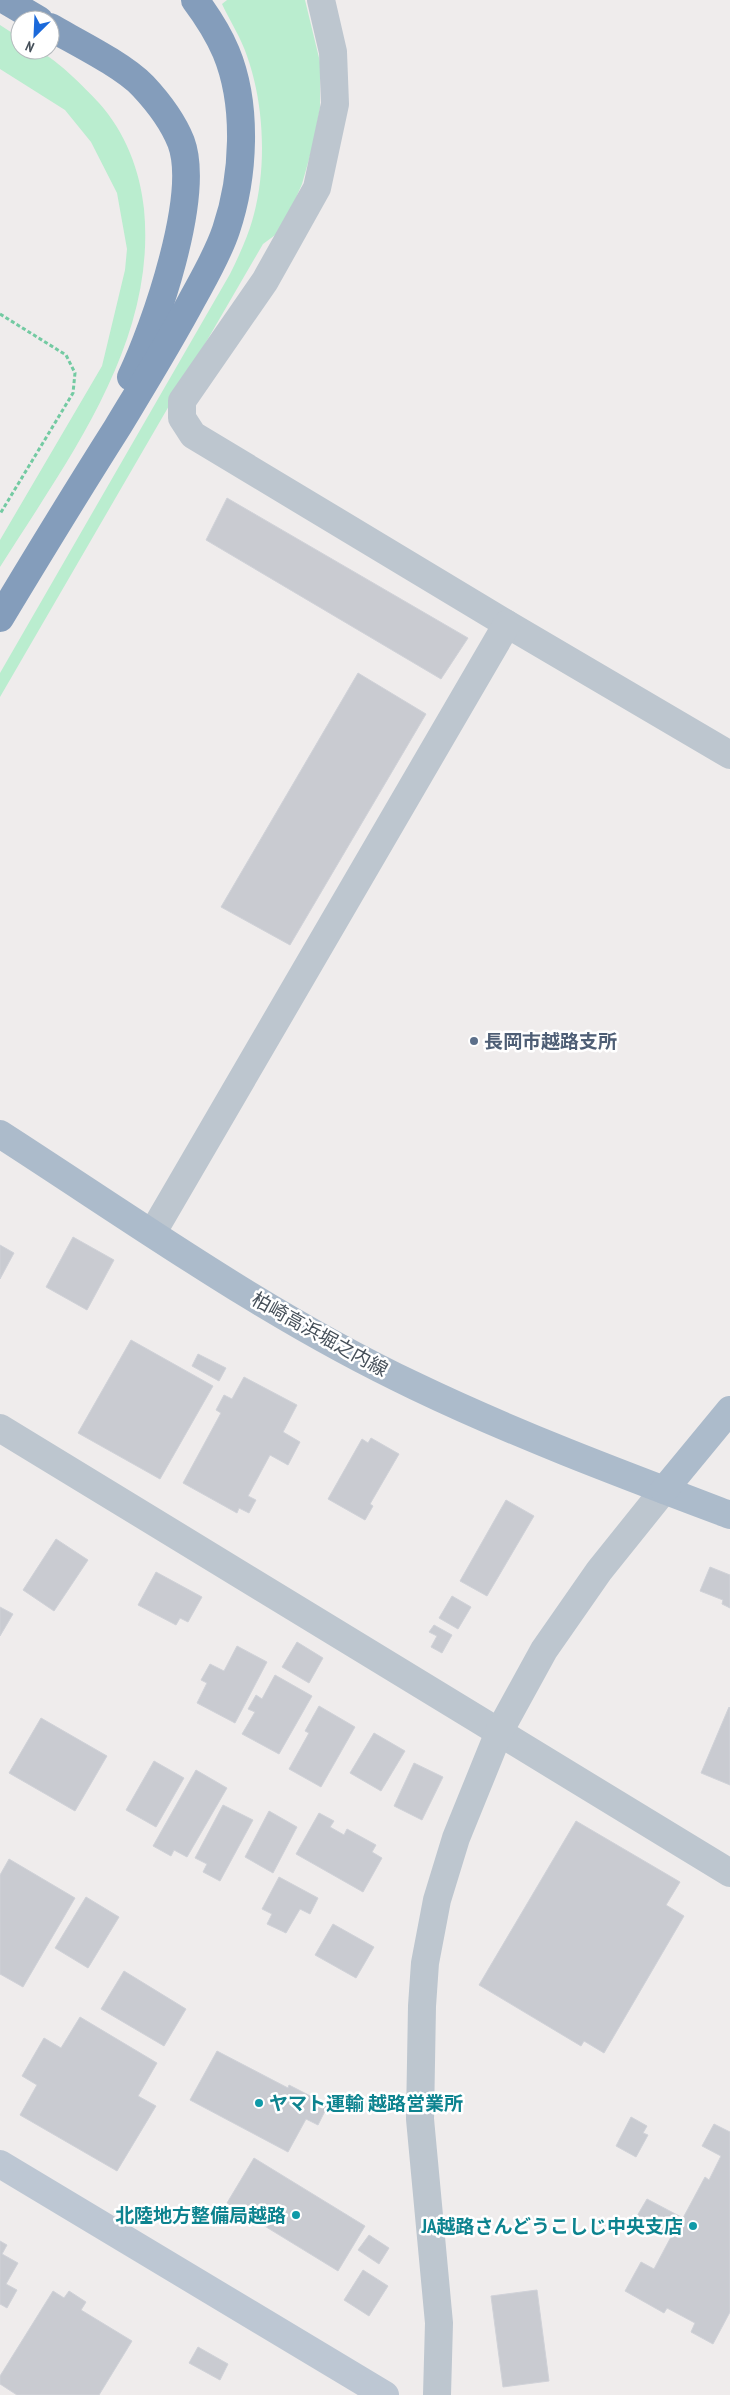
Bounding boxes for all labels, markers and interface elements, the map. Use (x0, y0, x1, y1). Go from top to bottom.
north arrow (10, 10, 60, 60)
text: N (23, 37, 37, 57)
place label: 長岡市越路支所 (484, 1029, 617, 1053)
marker: 長岡市越路支所 (468, 1035, 480, 1047)
street label: 柏崎高浜堀之内線 (248, 1287, 392, 1381)
place label: ヤマト運輸 越路営業所 (269, 2091, 463, 2115)
marker: ヤマト運輸 越路営業所 (253, 2097, 265, 2109)
place label: 北陸地方整備局越路 (115, 2203, 286, 2227)
marker: 北陸地方整備局越路 (290, 2209, 302, 2221)
place label: JA越路さんどうこしじ中央支店 (421, 2214, 683, 2238)
marker: JA越路さんどうこしじ中央支店 (687, 2220, 699, 2232)

